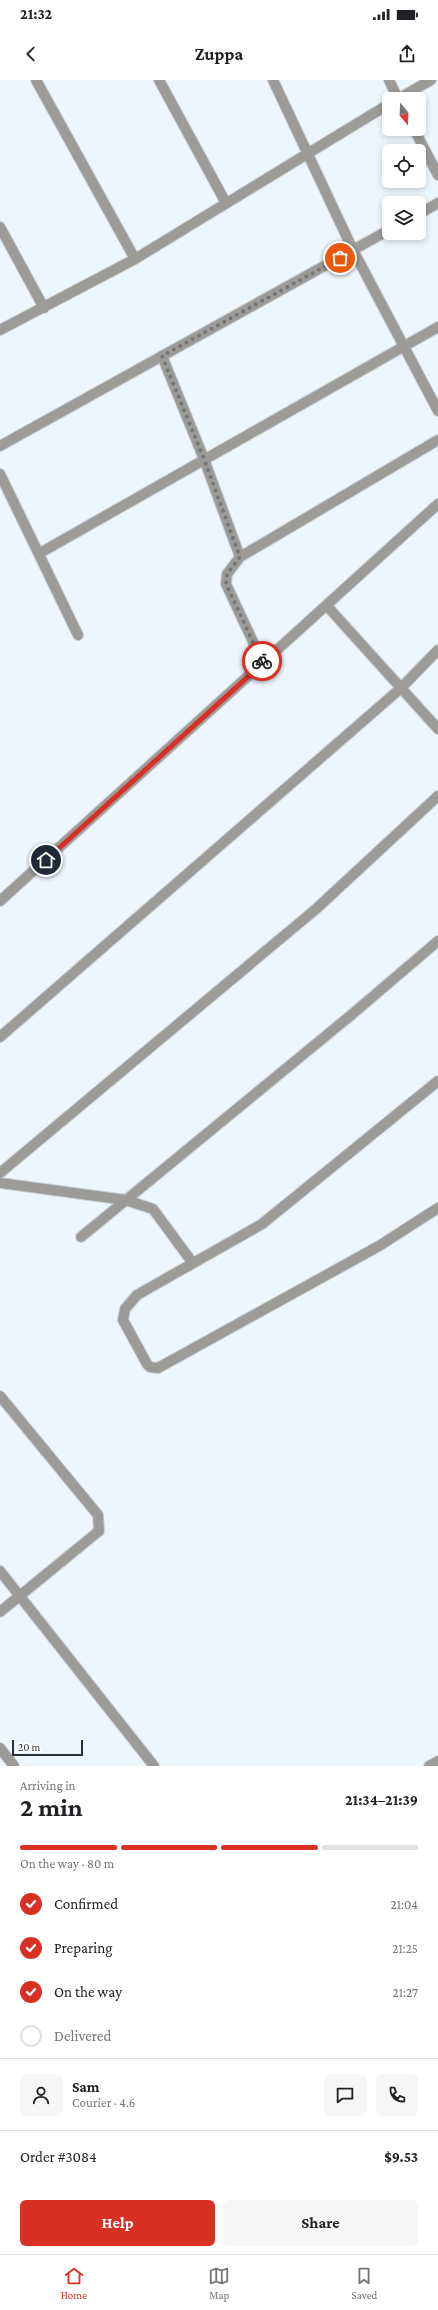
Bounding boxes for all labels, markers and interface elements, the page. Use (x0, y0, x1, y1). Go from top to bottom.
text: 21:32 (20, 6, 52, 22)
icon: back (20, 43, 42, 65)
icon: share (396, 43, 418, 65)
text: Zuppa (195, 44, 243, 64)
north arrow (382, 92, 426, 136)
map controls (382, 92, 426, 240)
button: locate (382, 144, 426, 188)
button: layers (382, 196, 426, 240)
pin (323, 241, 357, 275)
icon: bag (329, 247, 351, 269)
courier (242, 641, 282, 681)
icon: bike (251, 650, 273, 672)
pin (29, 843, 63, 877)
icon: home (35, 849, 57, 871)
scale bar (12, 1738, 83, 1757)
text: 20 m (18, 1741, 40, 1753)
text: Arriving in (20, 1778, 76, 1793)
text: 21:34–21:39 (345, 1792, 418, 1808)
text: 2 min (20, 1793, 83, 1822)
text: On the way · 80 m (20, 1856, 114, 1871)
icon: check (20, 1893, 42, 1915)
text: Confirmed (54, 1896, 118, 1912)
text: 21:04 (391, 1897, 418, 1912)
icon: check (20, 1937, 42, 1959)
text: Preparing (54, 1940, 113, 1956)
text: 21:25 (392, 1941, 418, 1956)
icon: check (20, 1981, 42, 2003)
text: On the way (54, 1984, 122, 2000)
text: 21:27 (393, 1985, 418, 2000)
text: Delivered (54, 2028, 111, 2044)
button: person (20, 2074, 62, 2116)
button: chat (324, 2074, 366, 2116)
button: phone (376, 2074, 418, 2116)
text: Sam (72, 2079, 100, 2095)
text: Courier · 4.6 (72, 2095, 135, 2110)
text: Order #3084 (20, 2149, 97, 2165)
text: $9.53 (384, 2149, 418, 2165)
button: Help (20, 2200, 215, 2246)
button: Share (223, 2200, 418, 2246)
tab: Home (61, 2265, 87, 2301)
tab: Map (208, 2265, 230, 2301)
tab: Saved (352, 2265, 377, 2301)

